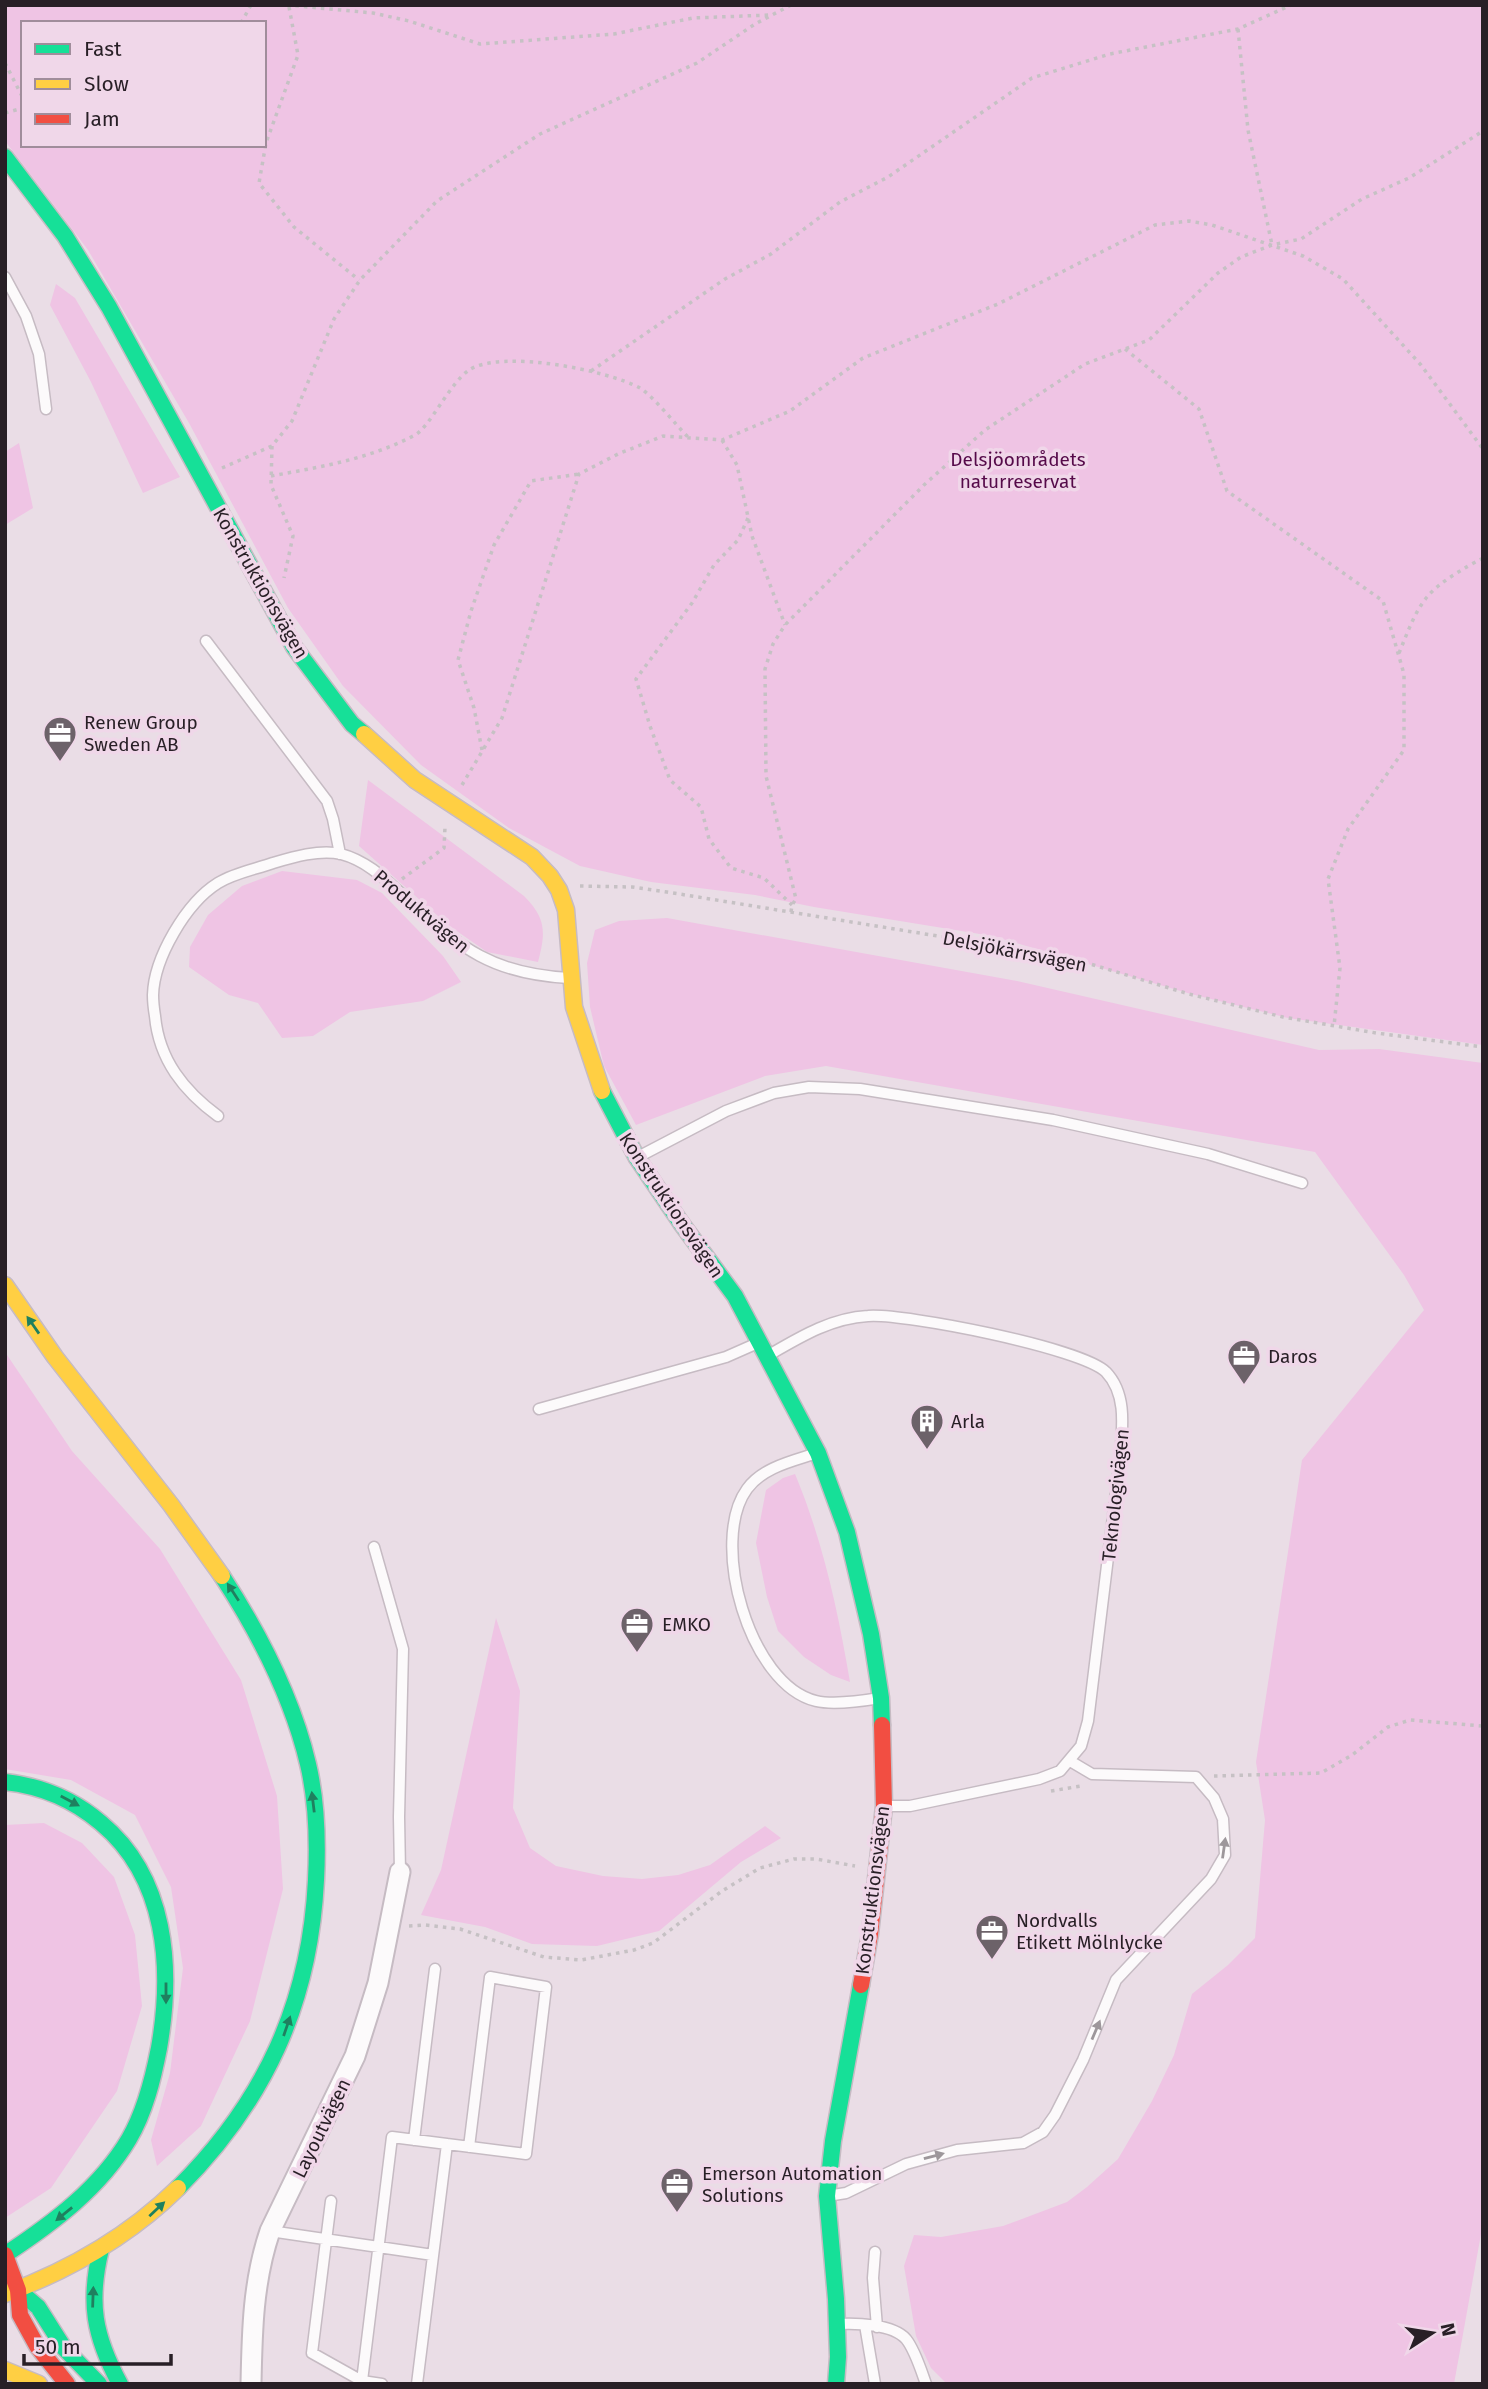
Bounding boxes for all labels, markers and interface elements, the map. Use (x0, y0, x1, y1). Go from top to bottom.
legend (21, 21, 266, 147)
text: Fast (84, 36, 122, 62)
text: Slow (84, 71, 129, 97)
text: Jam (84, 106, 120, 132)
park label: Delsjöområdets naturreservat (950, 448, 1086, 493)
street label: Konstruktionsvägen (208, 504, 313, 663)
place label: Renew Group Sweden AB (84, 711, 198, 756)
office icon: Renew Group Sweden AB (41, 714, 79, 763)
street label: Produktvägen (369, 865, 474, 958)
street label: Delsjökärrsvägen (941, 926, 1089, 977)
street label: Konstruktionsvägen (614, 1128, 729, 1282)
one-way arrow (26, 1316, 40, 1334)
office icon: Daros (1225, 1337, 1263, 1386)
place label: Daros (1268, 1345, 1317, 1368)
building icon: Arla (908, 1402, 946, 1451)
place label: Arla (951, 1410, 985, 1433)
street label: Teknologivägen (1097, 1428, 1134, 1562)
one-way arrow (226, 1582, 239, 1601)
office icon: EMKO (618, 1605, 656, 1654)
place label: EMKO (662, 1613, 711, 1636)
one-way arrow (307, 1791, 318, 1813)
one-way arrow (60, 1795, 80, 1807)
street label: Konstruktionsvägen (851, 1804, 894, 1976)
one-way arrow (1218, 1837, 1229, 1859)
place label: Nordvalls Etikett Mölnlycke (1016, 1909, 1163, 1954)
office icon: Nordvalls Etikett Mölnlycke (973, 1912, 1011, 1961)
one-way arrow (160, 1982, 172, 2004)
one-way arrow (282, 2015, 293, 2036)
one-way arrow (1090, 2020, 1101, 2041)
street label: Layoutvägen (287, 2075, 355, 2182)
one-way arrow (923, 2150, 945, 2161)
place label: Emerson Automation Solutions (702, 2162, 882, 2207)
office icon: Emerson Automation Solutions (658, 2165, 696, 2214)
one-way arrow (148, 2202, 165, 2218)
one-way arrow (56, 2206, 74, 2221)
one-way arrow (87, 2285, 98, 2307)
north arrow (1397, 2298, 1467, 2368)
text: N (1436, 2321, 1461, 2338)
scale bar (24, 2322, 172, 2366)
text: 50 m (35, 2334, 81, 2360)

